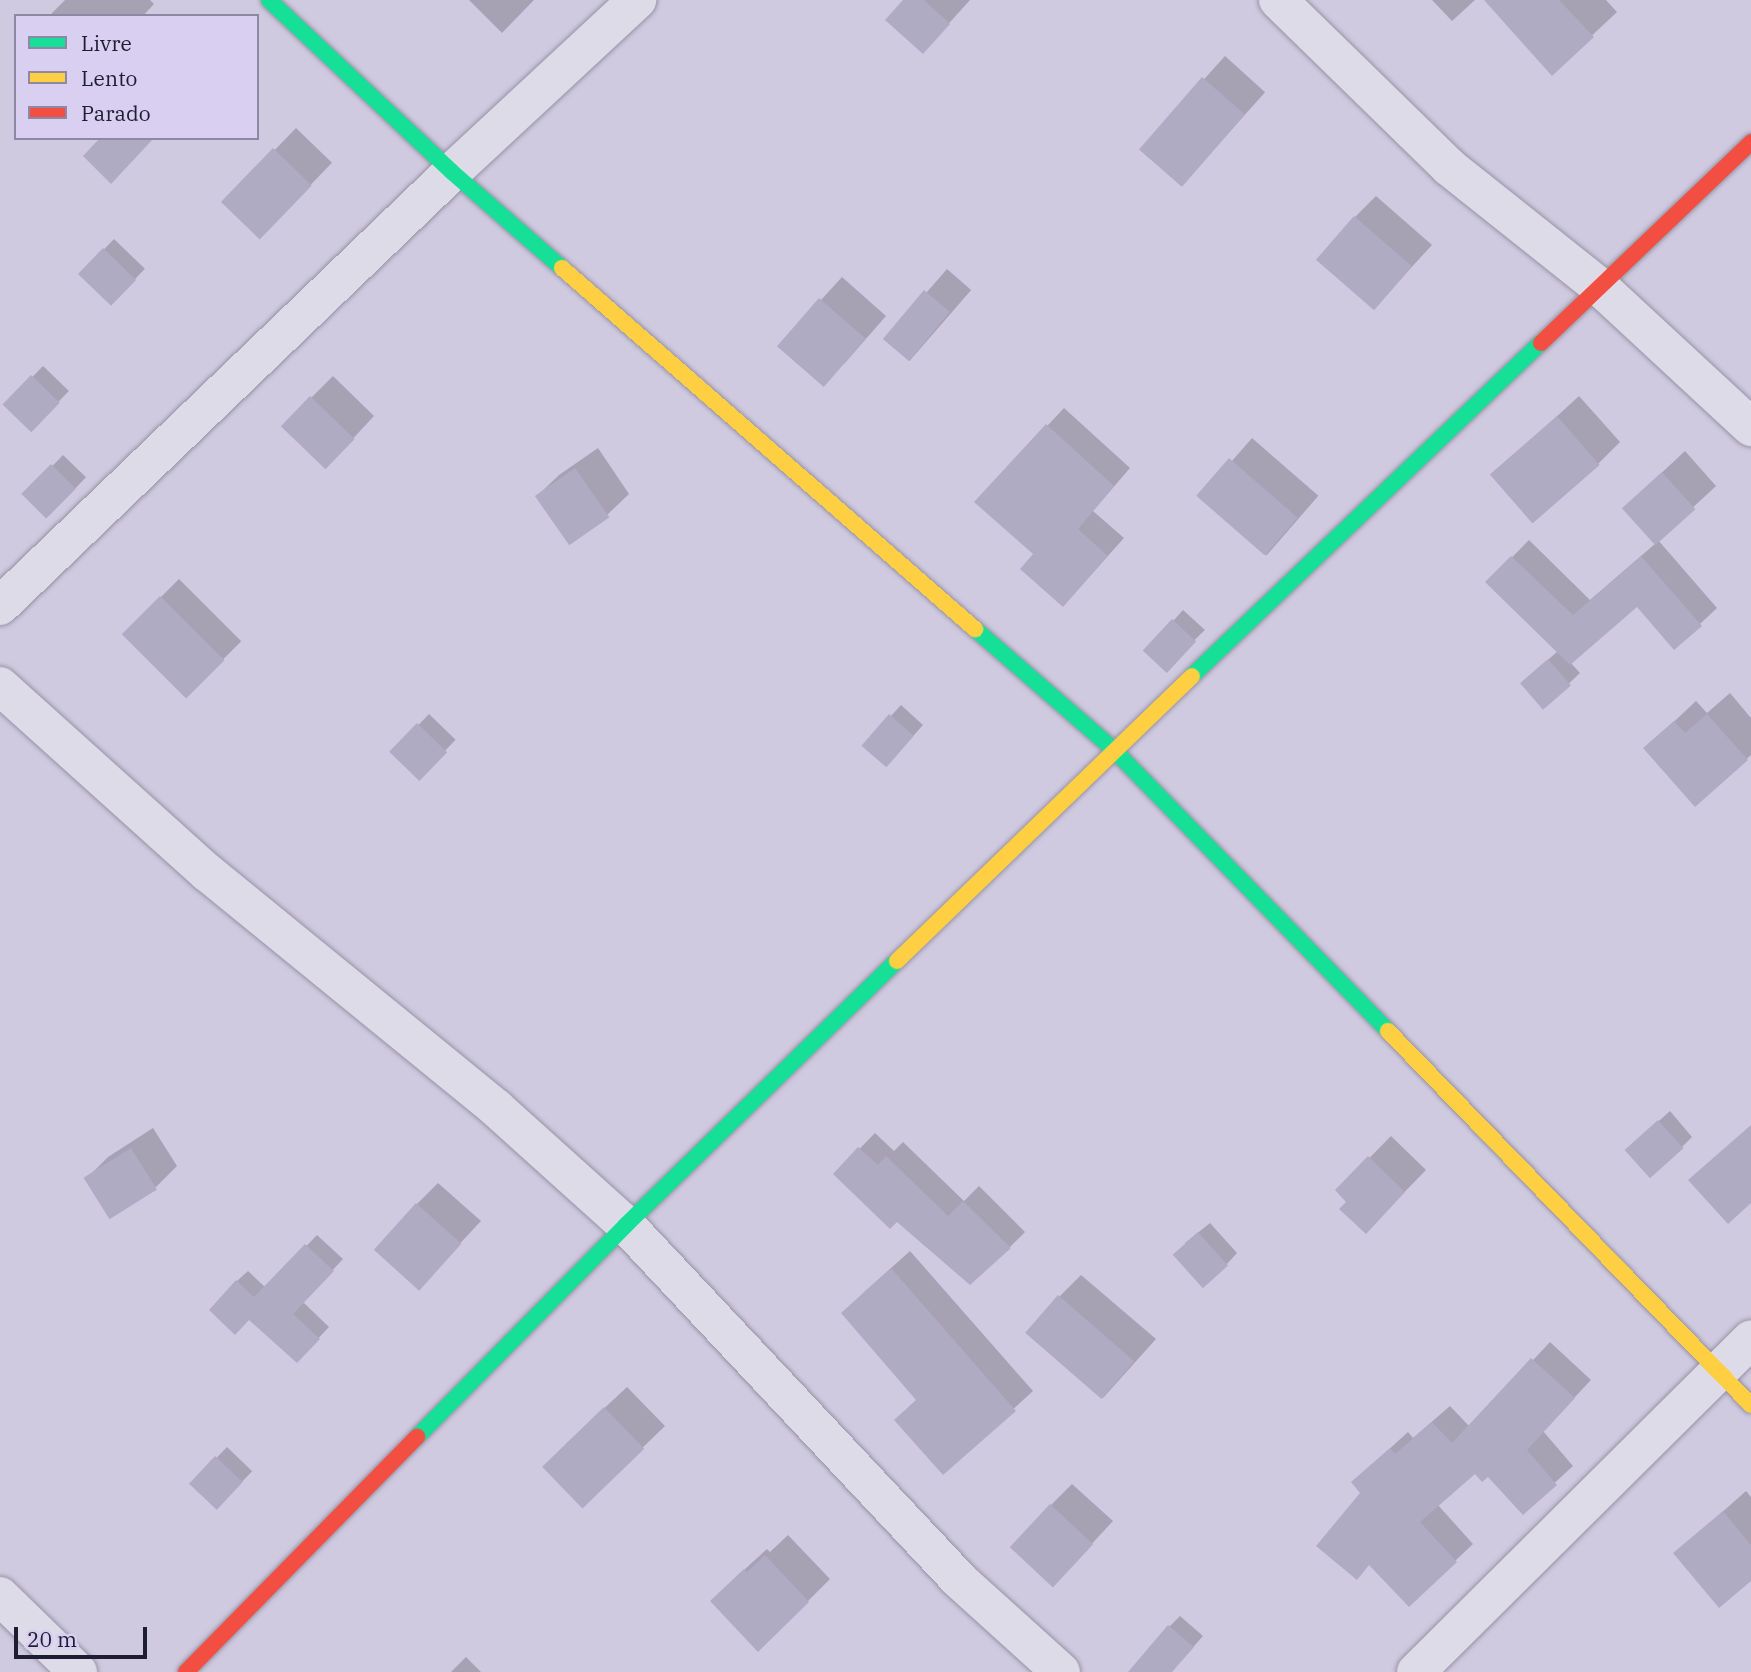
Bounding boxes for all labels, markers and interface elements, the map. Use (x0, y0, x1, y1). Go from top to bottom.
legend (14, 14, 259, 140)
text: Livre (81, 29, 132, 57)
text: Lento (81, 64, 137, 92)
text: Parado (81, 99, 151, 127)
scale bar (18, 1612, 150, 1656)
text: 20 m (27, 1625, 77, 1653)

